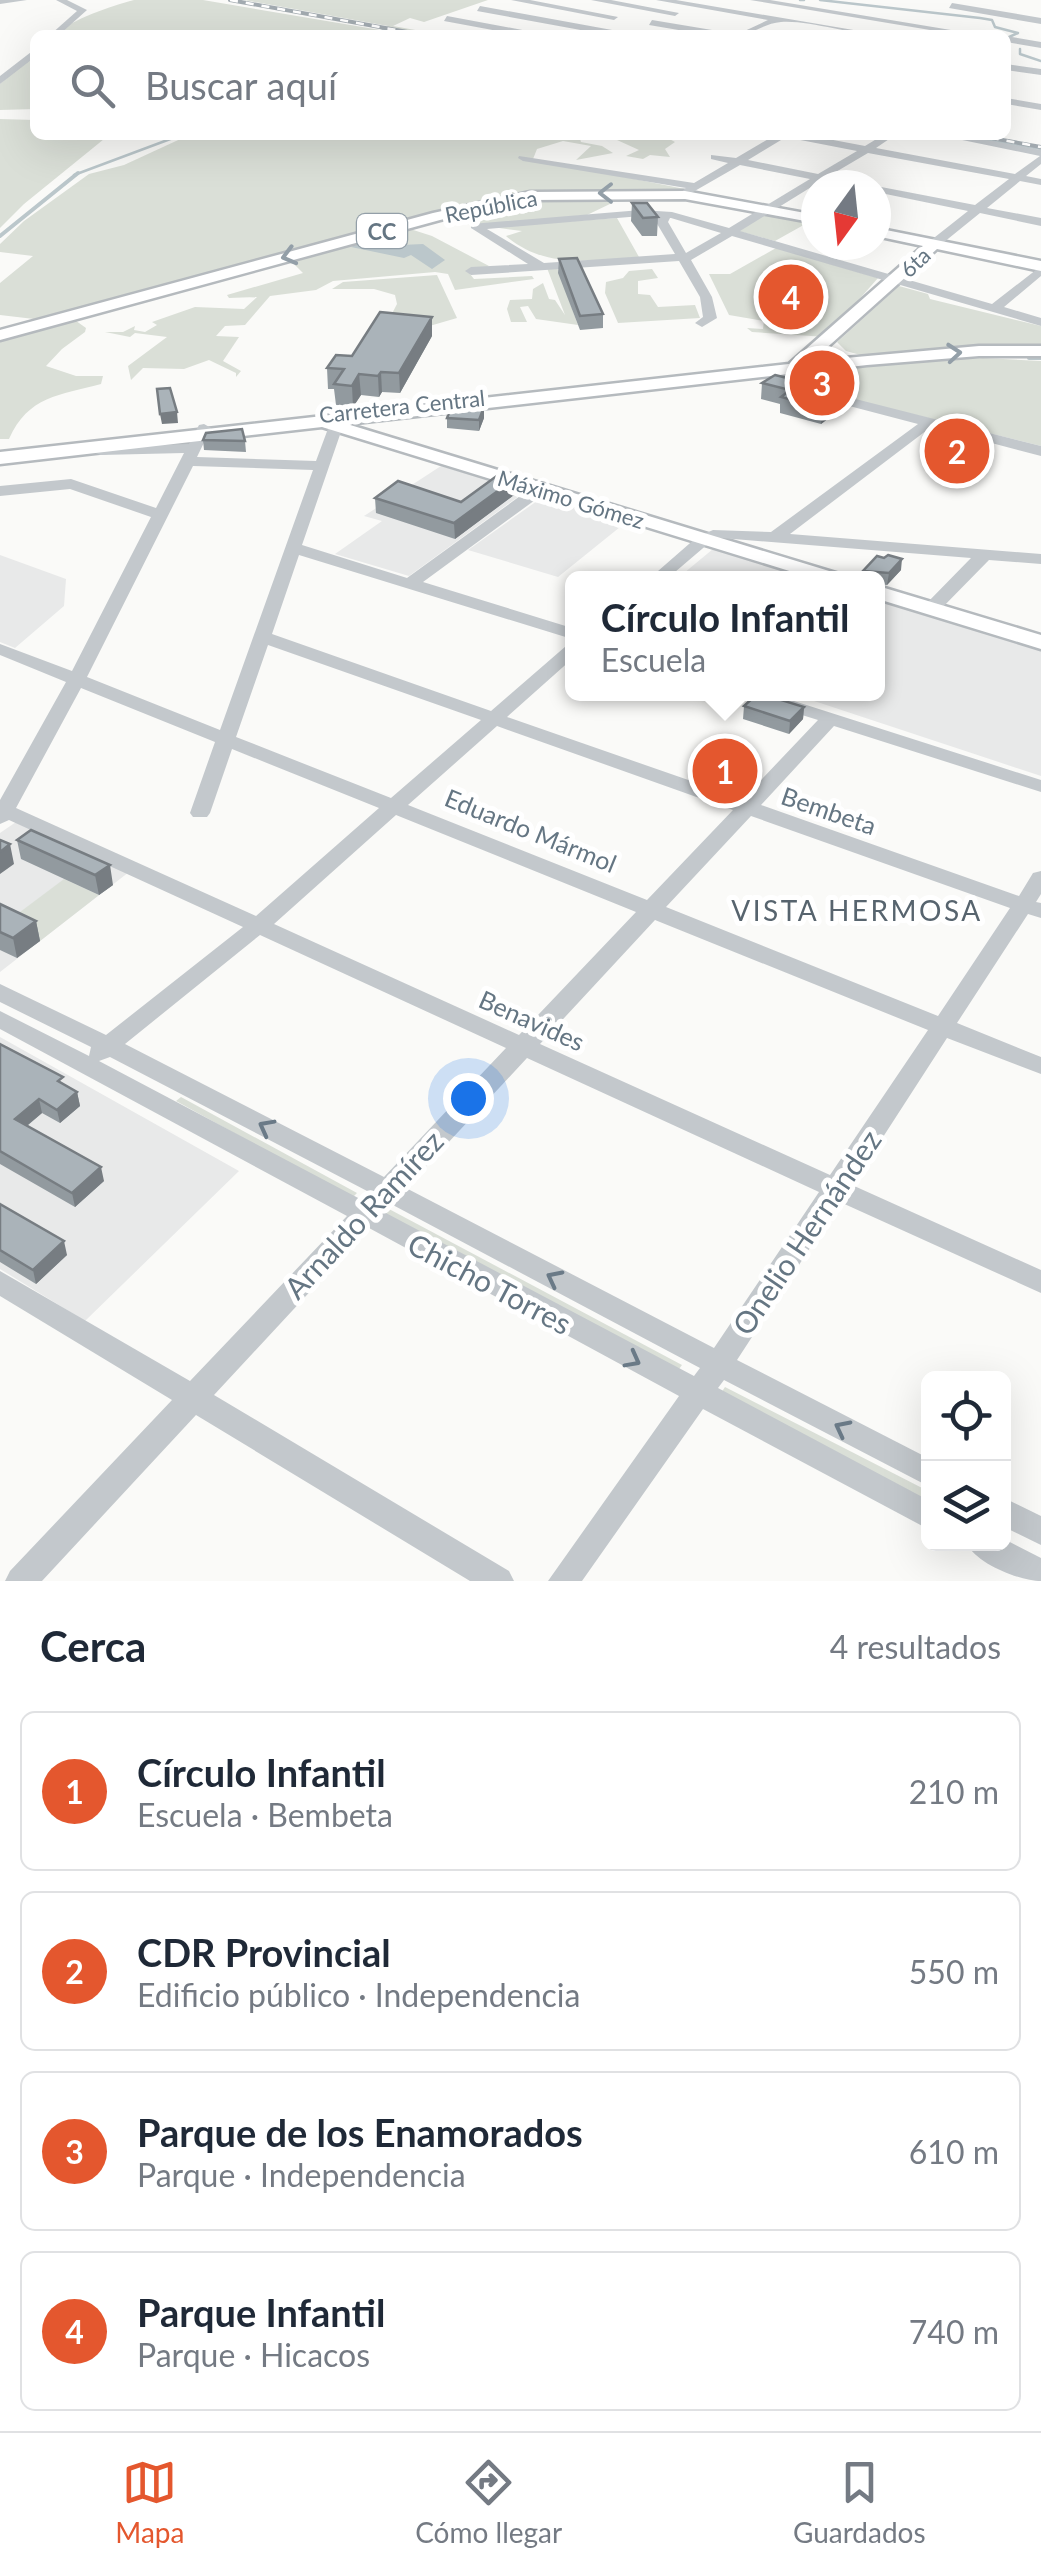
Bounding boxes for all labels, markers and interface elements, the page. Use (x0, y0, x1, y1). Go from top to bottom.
search box (30, 30, 1011, 140)
icon: search (65, 58, 120, 113)
text: Buscar aquí (145, 62, 337, 108)
north arrow (801, 170, 891, 260)
one-way arrow (598, 182, 614, 204)
street label: República (443, 184, 539, 228)
road number: CC (357, 214, 407, 248)
street label: 6ta (894, 241, 936, 283)
one-way arrow (281, 245, 298, 266)
pin: 4 (758, 260, 824, 334)
one-way arrow (946, 343, 962, 365)
pin: 3 (790, 346, 854, 420)
street label: Carretera Central (318, 384, 486, 428)
pin: 2 (924, 414, 990, 488)
street label: Máximo Gómez (495, 464, 647, 534)
popup (565, 571, 885, 701)
text: Círculo Infantil (601, 594, 849, 640)
text: Escuela (601, 640, 706, 679)
pin: 1 (692, 734, 758, 808)
street label: Bembeta (778, 780, 880, 840)
street label: Eduardo Mármol (441, 782, 621, 878)
district label: VISTA HERMOSA (731, 893, 983, 927)
street label: Benavides (475, 983, 589, 1057)
your location (443, 1073, 494, 1124)
one-way arrow (258, 1120, 276, 1139)
street label: Arnaldo Ramírez (276, 1123, 450, 1305)
street label: Onelio Hernández (724, 1123, 888, 1341)
street label: Chicho Torres (402, 1225, 578, 1341)
one-way arrow (546, 1271, 564, 1290)
one-way arrow (622, 1348, 640, 1367)
map controls (921, 1371, 1011, 1551)
button: locate (921, 1371, 1011, 1461)
one-way arrow (834, 1420, 852, 1440)
button: layers (921, 1461, 1011, 1551)
text: Cerca (40, 1621, 146, 1671)
text: 4 resultados (830, 1627, 1001, 1666)
text: Círculo Infantil (137, 1749, 386, 1795)
text: 1 (65, 1772, 84, 1811)
text: 210 m (909, 1772, 999, 1811)
text: Escuela · Bembeta (137, 1795, 393, 1834)
text: CDR Provincial (137, 1929, 391, 1975)
text: 2 (65, 1952, 84, 1991)
text: 550 m (909, 1952, 999, 1991)
text: Edificio público · Independencia (137, 1975, 580, 2014)
text: Parque de los Enamorados (137, 2109, 583, 2155)
text: 3 (65, 2132, 84, 2171)
text: 610 m (909, 2132, 999, 2171)
text: Parque · Independencia (137, 2155, 466, 2194)
text: Parque Infantil (137, 2289, 385, 2335)
text: 4 (65, 2312, 84, 2351)
text: 740 m (909, 2312, 999, 2351)
text: Parque · Hicacos (137, 2335, 370, 2374)
tab: Mapa (115, 2455, 184, 2549)
tab: Cómo llegar (415, 2455, 562, 2549)
tab: Guardados (793, 2455, 926, 2549)

